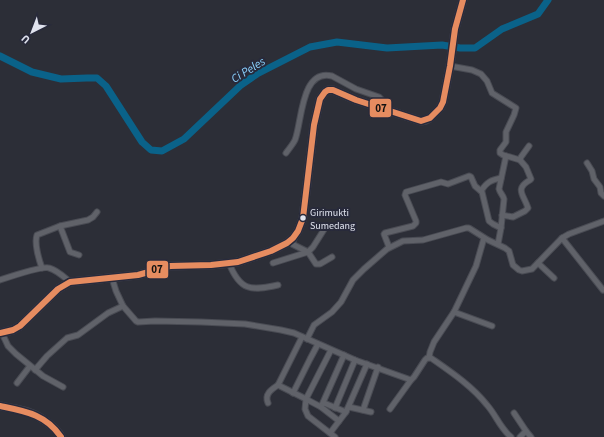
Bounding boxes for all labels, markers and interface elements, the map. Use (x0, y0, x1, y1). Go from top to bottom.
north arrow (12, 12, 52, 52)
text: U (18, 31, 33, 47)
water label: Ci Peles (228, 53, 269, 88)
line badge: 07 (369, 98, 392, 118)
text: 07 (375, 101, 387, 116)
place label: Girimukti Sumedang (310, 206, 355, 233)
marker: Girimukti Sumedang (298, 213, 308, 223)
line badge: 07 (146, 260, 169, 279)
text: 07 (151, 262, 163, 277)

